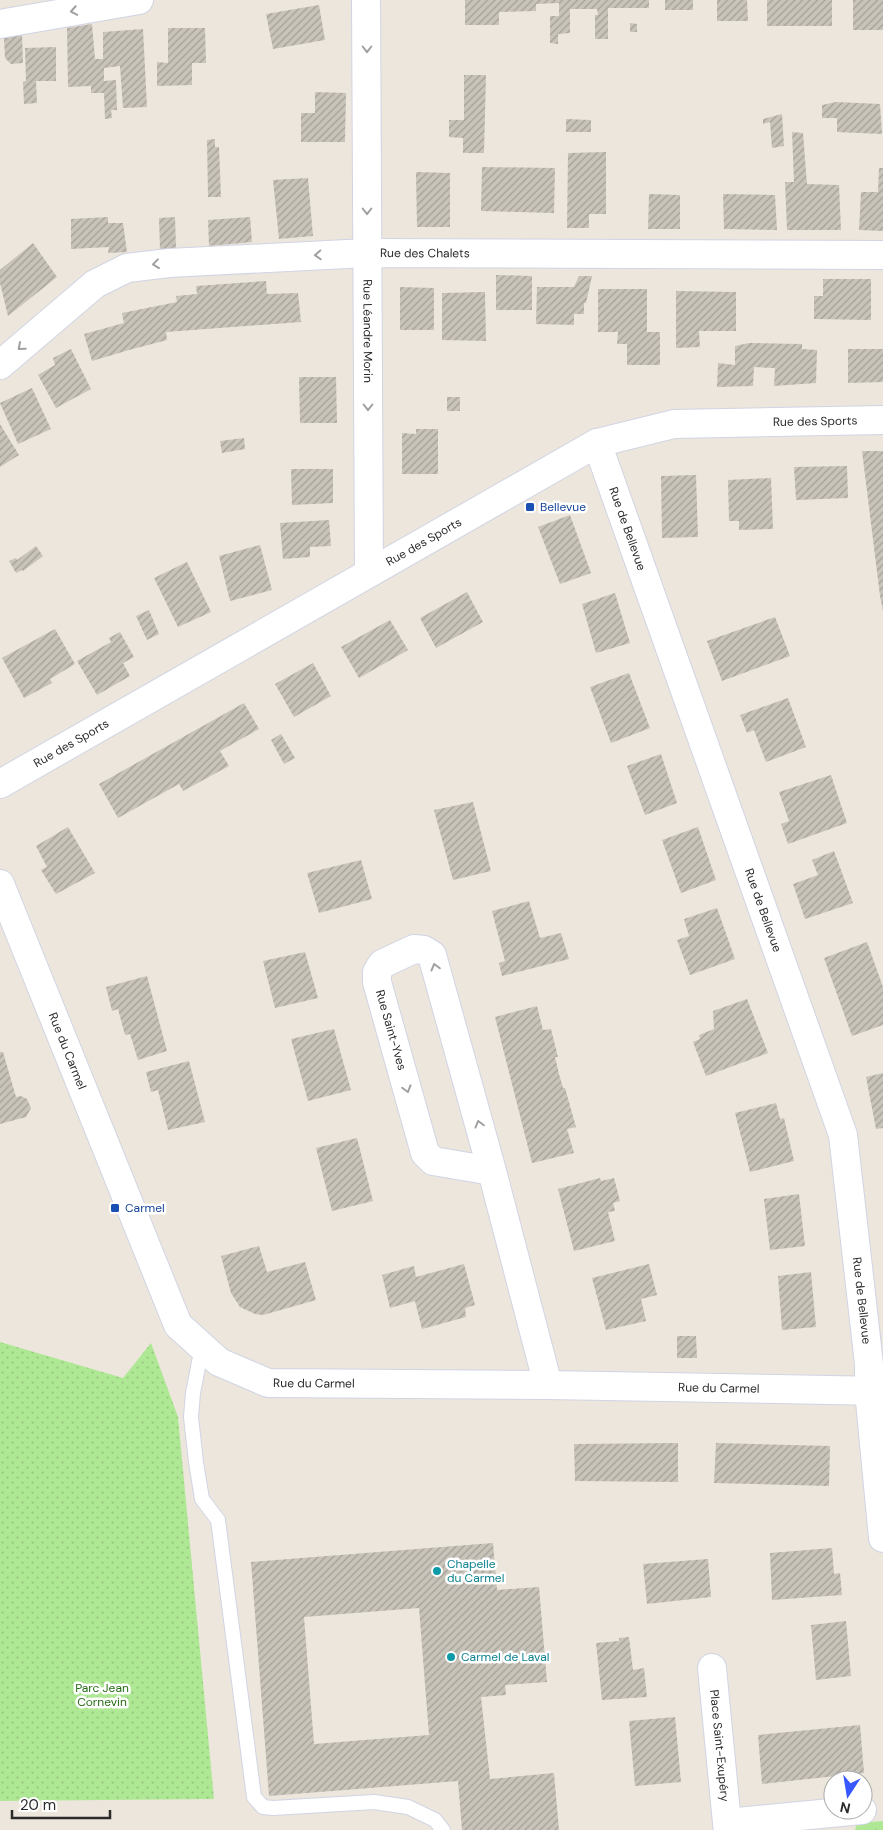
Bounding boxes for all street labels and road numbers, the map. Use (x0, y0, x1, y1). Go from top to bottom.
street label: Rue des Chalets (380, 245, 470, 261)
street label: Rue Léandre Morin (359, 279, 376, 383)
street label: Rue des Sports (773, 412, 858, 430)
street label: Rue de Bellevue (605, 485, 650, 573)
street label: Rue des Sports (383, 514, 464, 570)
street label: Rue des Sports (31, 715, 112, 771)
street label: Rue de Bellevue (741, 866, 785, 955)
street label: Rue Saint-Yves (372, 988, 410, 1072)
street label: Rue du Carmel (45, 1010, 90, 1092)
street label: Rue de Bellevue (849, 1256, 875, 1345)
street label: Rue du Carmel (273, 1375, 355, 1392)
street label: Rue du Carmel (678, 1379, 760, 1397)
street label: Place Saint-Exupéry (706, 1689, 733, 1803)

